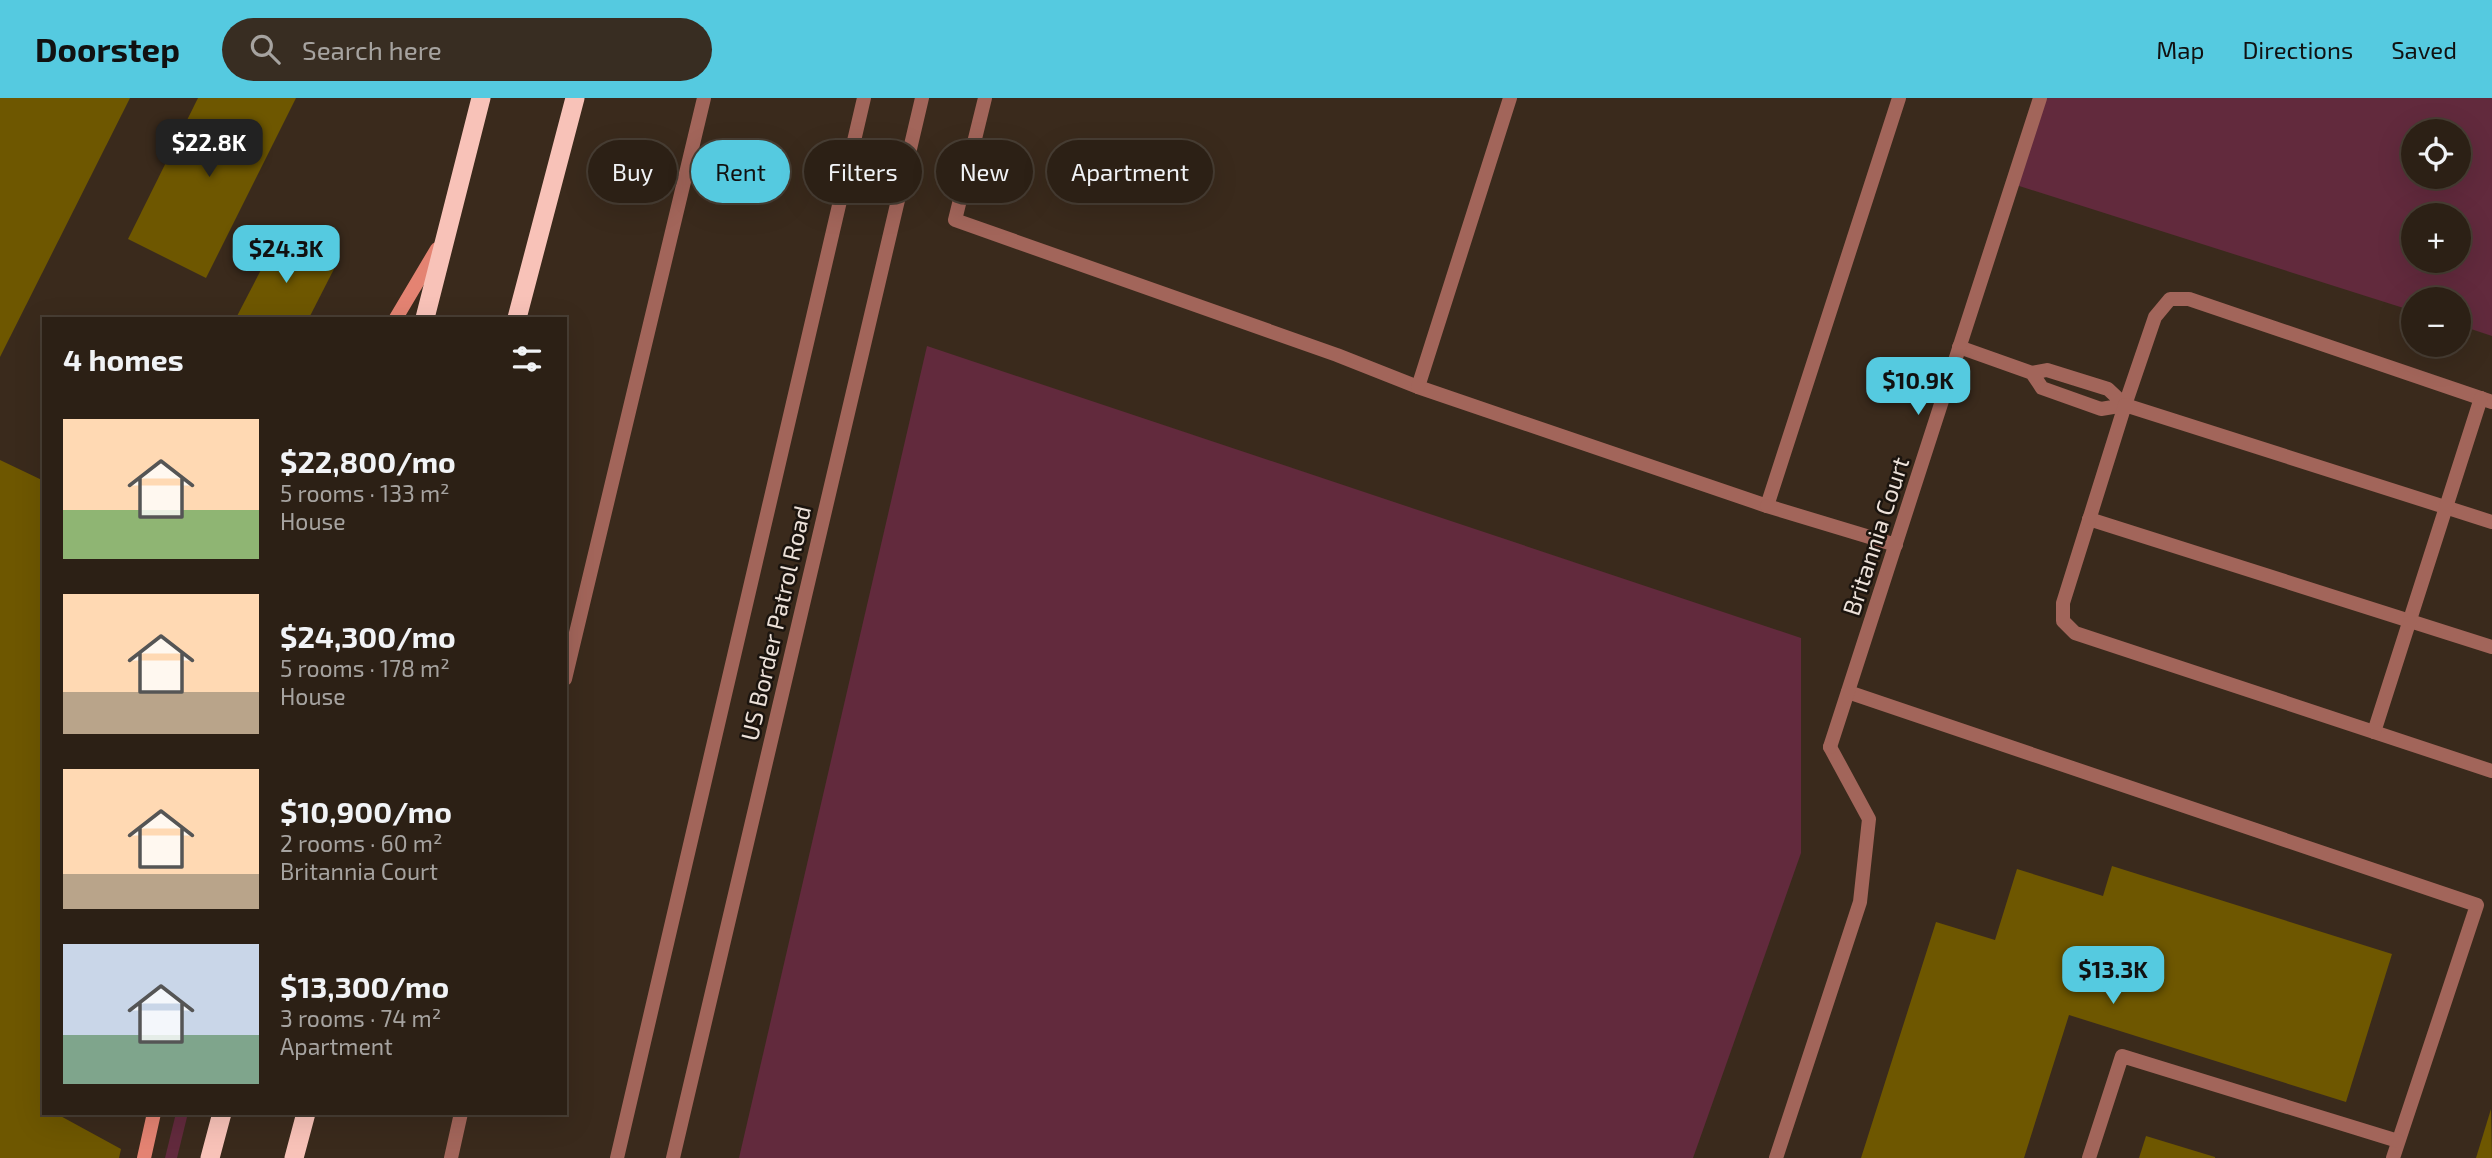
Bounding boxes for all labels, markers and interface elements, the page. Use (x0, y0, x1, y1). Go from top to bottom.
search box (222, 18, 712, 81)
text: Doorstep (35, 29, 180, 69)
icon: search (246, 30, 284, 68)
text: Search here (302, 34, 442, 65)
text: Map (2156, 35, 2204, 64)
text: Directions (2242, 35, 2353, 64)
text: Saved (2391, 35, 2457, 64)
map controls (2401, 119, 2471, 357)
button: locate (2401, 119, 2471, 189)
pin: $22.8K (152, 120, 266, 179)
text: $22.8K (172, 128, 246, 156)
chip: Buy (588, 140, 677, 203)
chip: Rent (691, 140, 790, 203)
chip: Filters (804, 140, 922, 203)
chip: New (936, 140, 1033, 203)
chip: Apartment (1047, 140, 1213, 203)
button: + (2401, 203, 2471, 273)
pin: $24.3K (229, 226, 343, 285)
text: $24.3K (249, 234, 323, 262)
button: − (2401, 287, 2471, 357)
icon: filters (508, 340, 546, 378)
text: 4 homes (63, 341, 184, 377)
pin: $10.9K (1861, 358, 1975, 417)
text: $10.9K (1882, 366, 1954, 394)
text: $22,800/mo (280, 443, 456, 479)
icon: home (119, 447, 203, 531)
street label: Britannia Court (1836, 453, 1914, 619)
text: 5 rooms · 133 m² (280, 479, 450, 507)
street label: US Border Patrol Road (734, 503, 816, 743)
text: House (280, 507, 346, 535)
text: $24,300/mo (280, 618, 456, 654)
icon: home (119, 622, 203, 706)
text: 5 rooms · 178 m² (280, 654, 450, 682)
text: House (280, 682, 346, 710)
text: $10,900/mo (280, 793, 452, 829)
icon: home (119, 797, 203, 881)
text: 2 rooms · 60 m² (280, 829, 442, 857)
text: Britannia Court (280, 857, 438, 885)
pin: $13.3K (2056, 946, 2170, 1006)
text: $13.3K (2078, 955, 2148, 983)
text: $13,300/mo (280, 968, 449, 1004)
icon: home (119, 972, 203, 1056)
text: 3 rooms · 74 m² (280, 1004, 441, 1032)
text: Apartment (280, 1032, 393, 1060)

